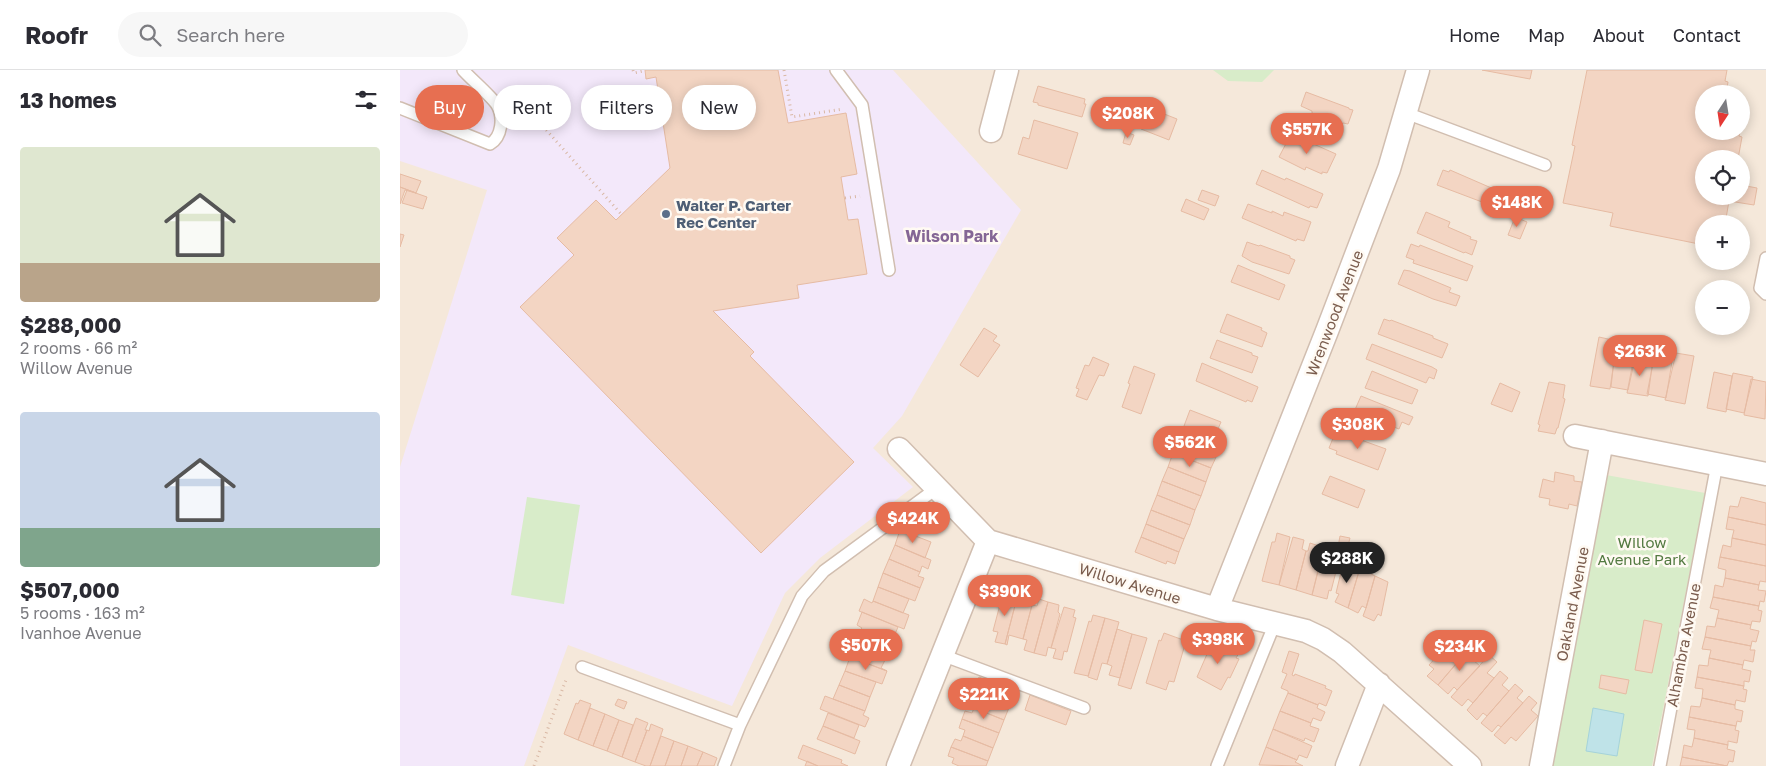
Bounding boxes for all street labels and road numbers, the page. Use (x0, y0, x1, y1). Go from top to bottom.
street label: Wrenwood Avenue (1302, 247, 1366, 379)
street label: Oakland Avenue (1552, 545, 1592, 663)
street label: Willow Avenue (1077, 559, 1183, 607)
street label: Alhambra Avenue (1662, 581, 1704, 708)

